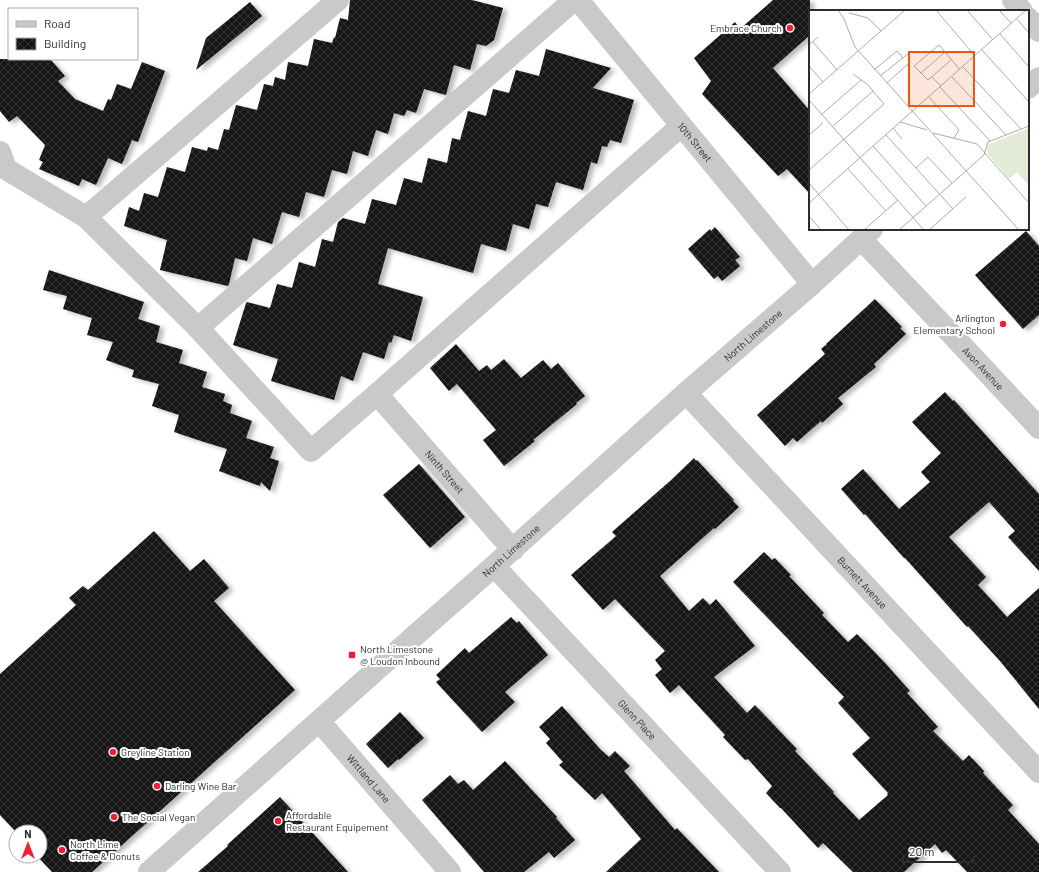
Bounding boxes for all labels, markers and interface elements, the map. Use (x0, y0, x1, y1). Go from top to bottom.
legend (8, 8, 138, 60)
inset map (809, 10, 1029, 230)
text: Road (44, 16, 71, 30)
place label: Embrace Church (710, 22, 782, 34)
marker: Embrace Church (785, 23, 795, 33)
text: Building (44, 36, 86, 50)
street label: 10th Street (675, 120, 715, 164)
street label: North Limestone (721, 307, 784, 364)
place label: Arlington Elementary School (914, 312, 995, 336)
marker: Arlington Elementary School (998, 319, 1008, 329)
street label: Avon Avenue (960, 344, 1006, 393)
street label: Ninth Street (423, 448, 467, 496)
street label: North Limestone (480, 522, 542, 580)
street label: Burnett Avenue (835, 554, 890, 611)
place label: North Limestone @ Loudon Inbound (360, 643, 440, 667)
marker: North Limestone @ Loudon Inbound (347, 650, 357, 660)
street label: Glenn Place (616, 697, 659, 742)
place label: Greyline Station (121, 746, 190, 758)
marker: Greyline Station (108, 747, 118, 757)
street label: Wittland Lane (344, 752, 393, 805)
place label: Darling Wine Bar (165, 780, 237, 792)
marker: Darling Wine Bar (152, 781, 162, 791)
place label: Affordable Restaurant Equipement (286, 809, 389, 833)
place label: The Social Vegan (122, 811, 195, 823)
marker: The Social Vegan (109, 812, 119, 822)
marker: Affordable Restaurant Equipement (273, 816, 283, 826)
north arrow (8, 824, 48, 864)
text: N (24, 827, 32, 840)
place label: North Lime Coffee & Donuts (70, 838, 140, 862)
scale bar (903, 838, 974, 864)
text: 20 m (909, 844, 935, 858)
marker: North Lime Coffee & Donuts (57, 845, 67, 855)

